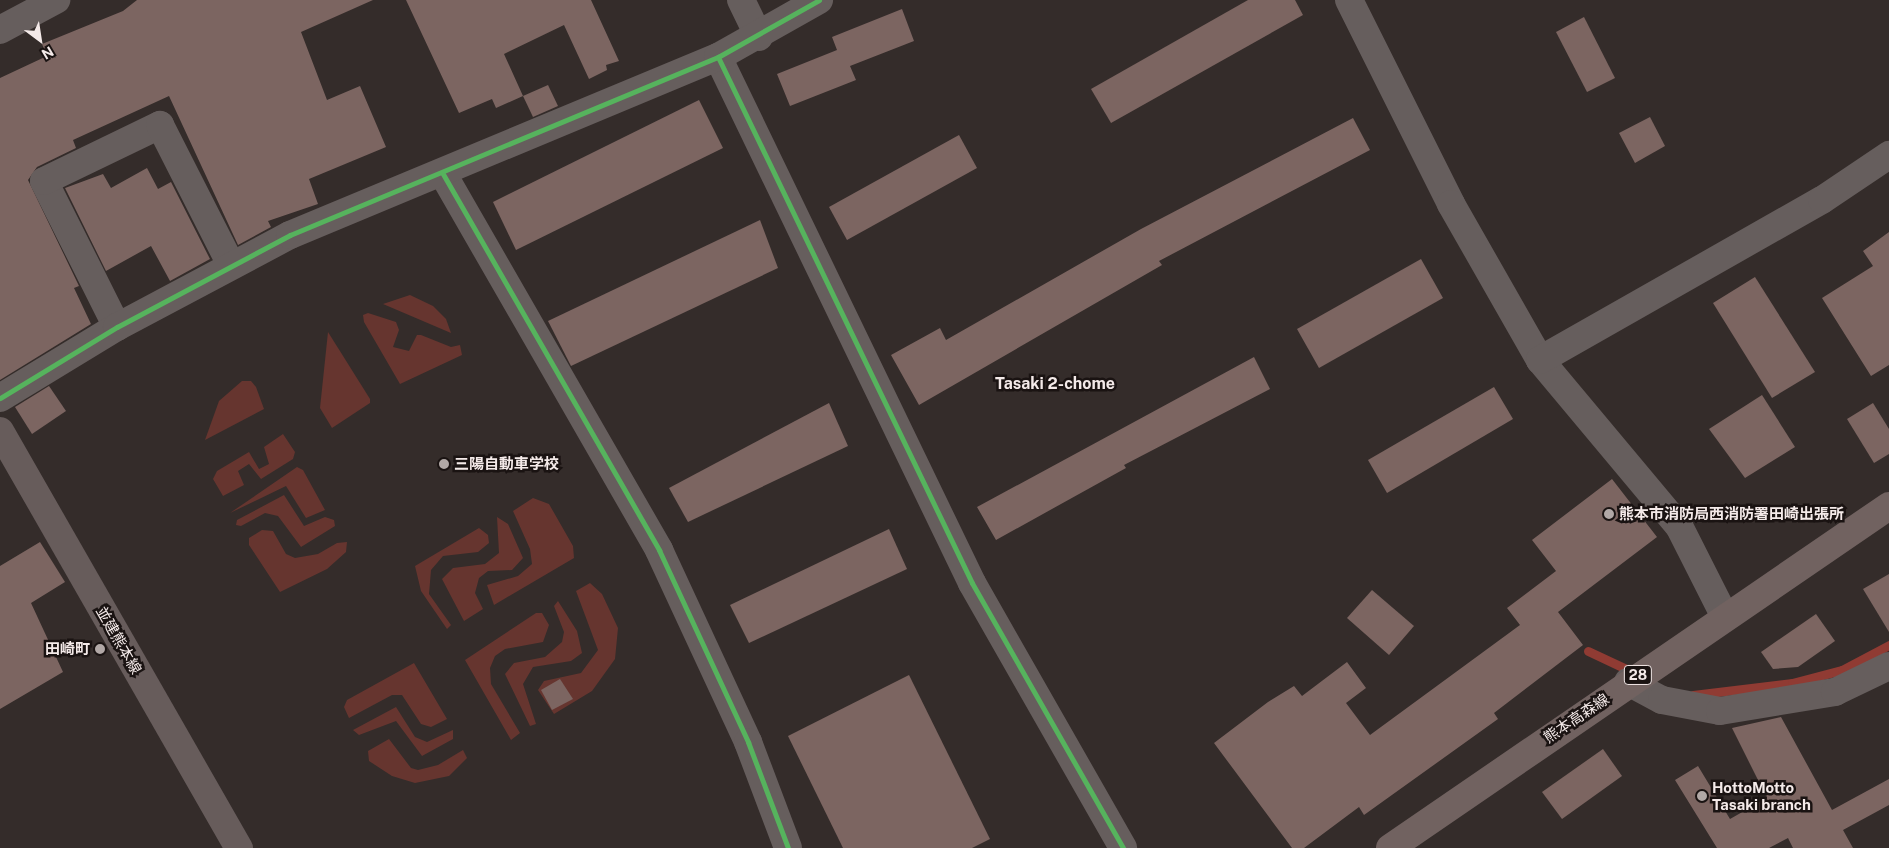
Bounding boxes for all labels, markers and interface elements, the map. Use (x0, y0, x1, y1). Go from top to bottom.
north arrow (15, 15, 65, 65)
text: N (39, 43, 57, 63)
district label: Tasaki 2-chome (995, 374, 1115, 394)
place label: 三陽自動車学校 (454, 455, 559, 473)
marker: 三陽自動車学校 (438, 458, 450, 470)
place label: 熊本市消防局西消防署田崎出張所 (1619, 505, 1844, 523)
marker: 熊本市消防局西消防署田崎出張所 (1603, 508, 1615, 520)
street label: 並建熊本線 (92, 603, 146, 677)
place label: 田崎町 (45, 640, 90, 658)
marker: 田崎町 (94, 643, 106, 655)
road number: 28 (1623, 664, 1653, 686)
street label: 熊本高森線 (1540, 690, 1612, 746)
place label: HottoMotto Tasaki branch (1712, 778, 1811, 813)
marker: HottoMotto Tasaki branch (1696, 790, 1708, 802)

